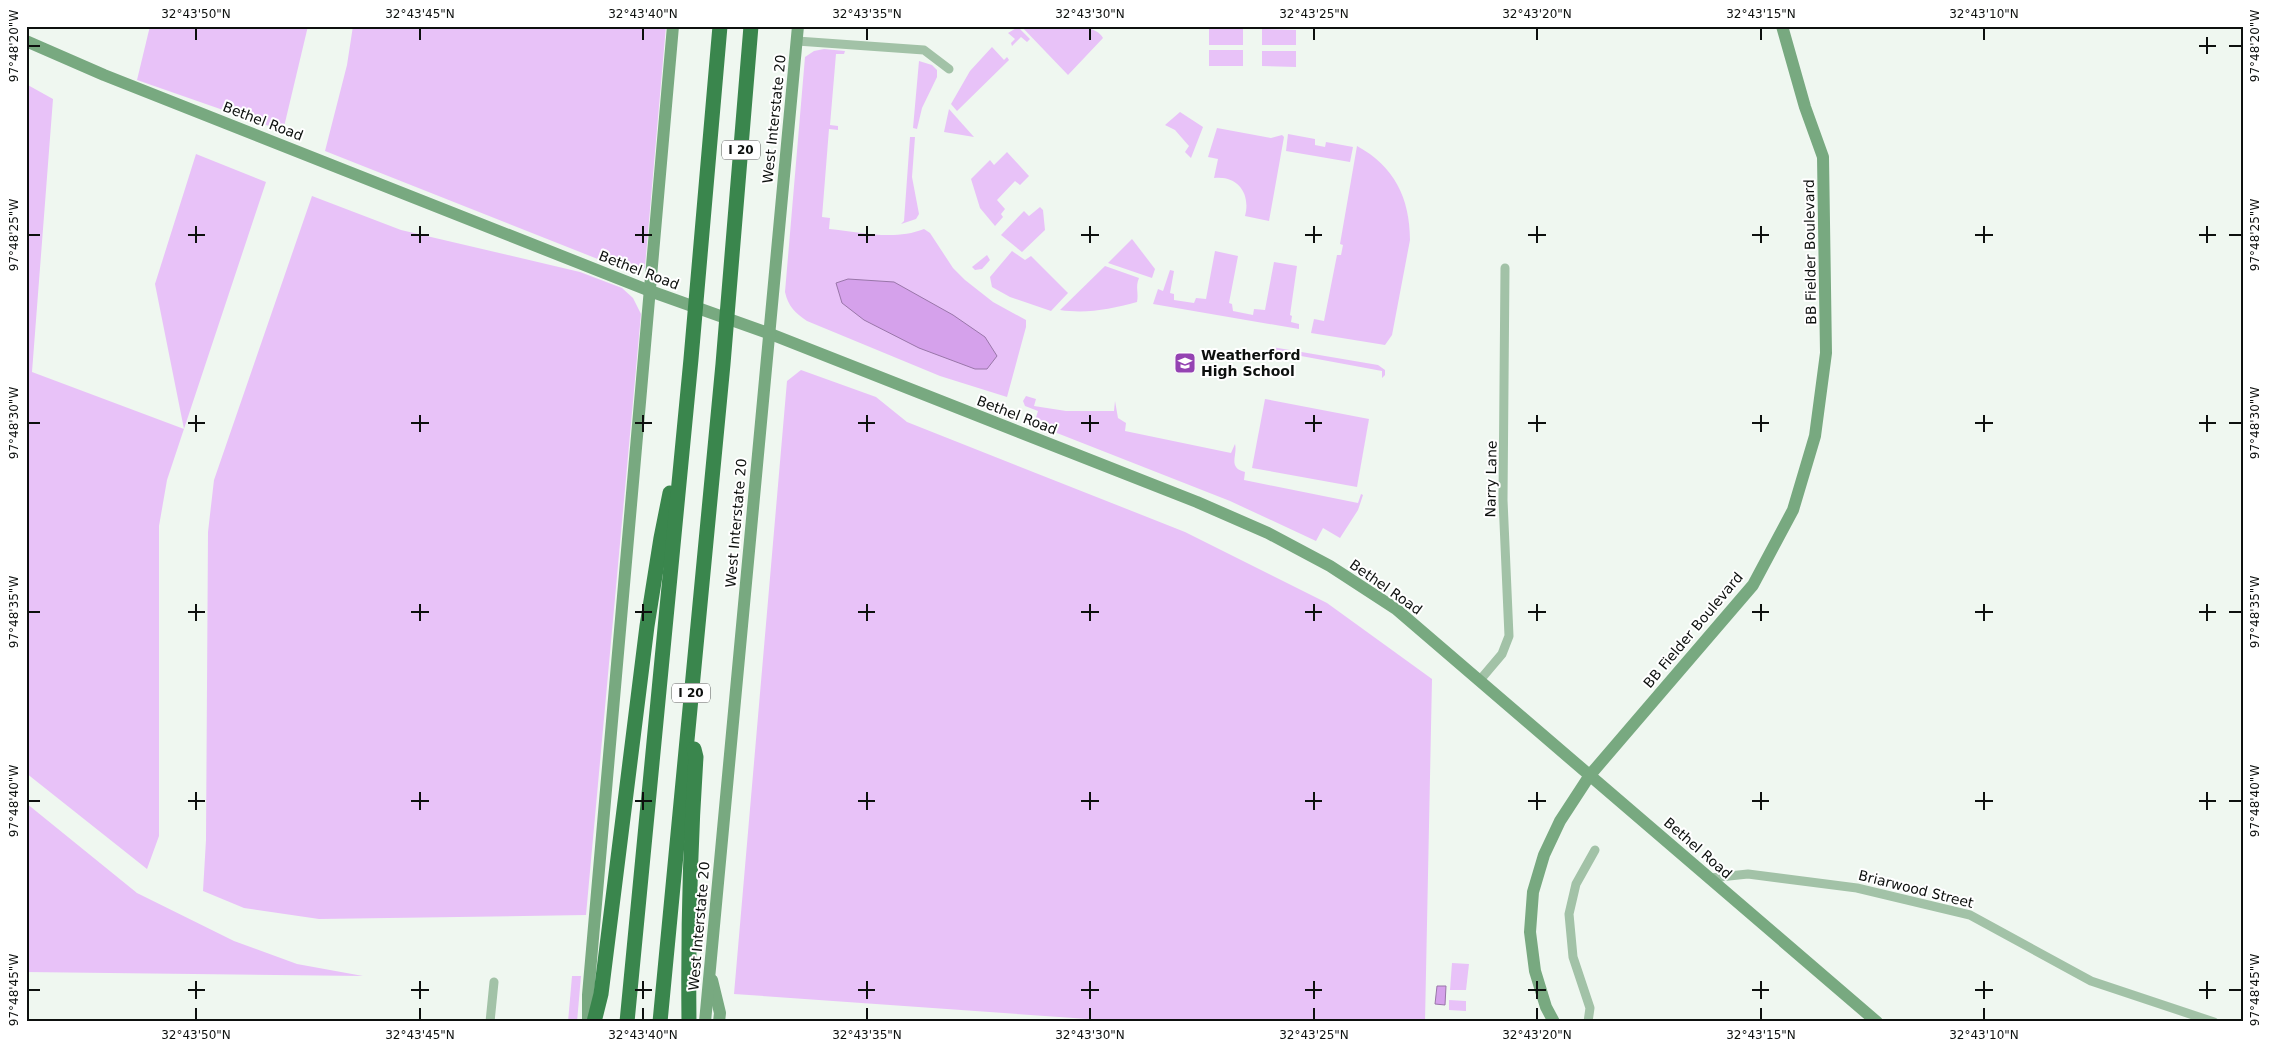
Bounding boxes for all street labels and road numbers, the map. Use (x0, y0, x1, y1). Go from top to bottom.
street label: West Interstate 20 (759, 54, 789, 184)
street label: Bethel Road (221, 98, 305, 144)
road number: I 20 (722, 140, 760, 160)
street label: BB Fielder Boulevard (1801, 179, 1819, 325)
street label: Bethel Road (597, 247, 681, 293)
street label: Bethel Road (975, 392, 1059, 438)
street label: Narry Lane (1482, 440, 1500, 518)
street label: West Interstate 20 (722, 458, 750, 588)
street label: Bethel Road (1347, 556, 1425, 618)
street label: BB Fielder Boulevard (1640, 569, 1746, 691)
road number: I 20 (672, 684, 710, 702)
street label: Bethel Road (1661, 814, 1735, 882)
street label: West Interstate 20 (685, 861, 713, 991)
street label: Briarwood Street (1857, 867, 1976, 911)

